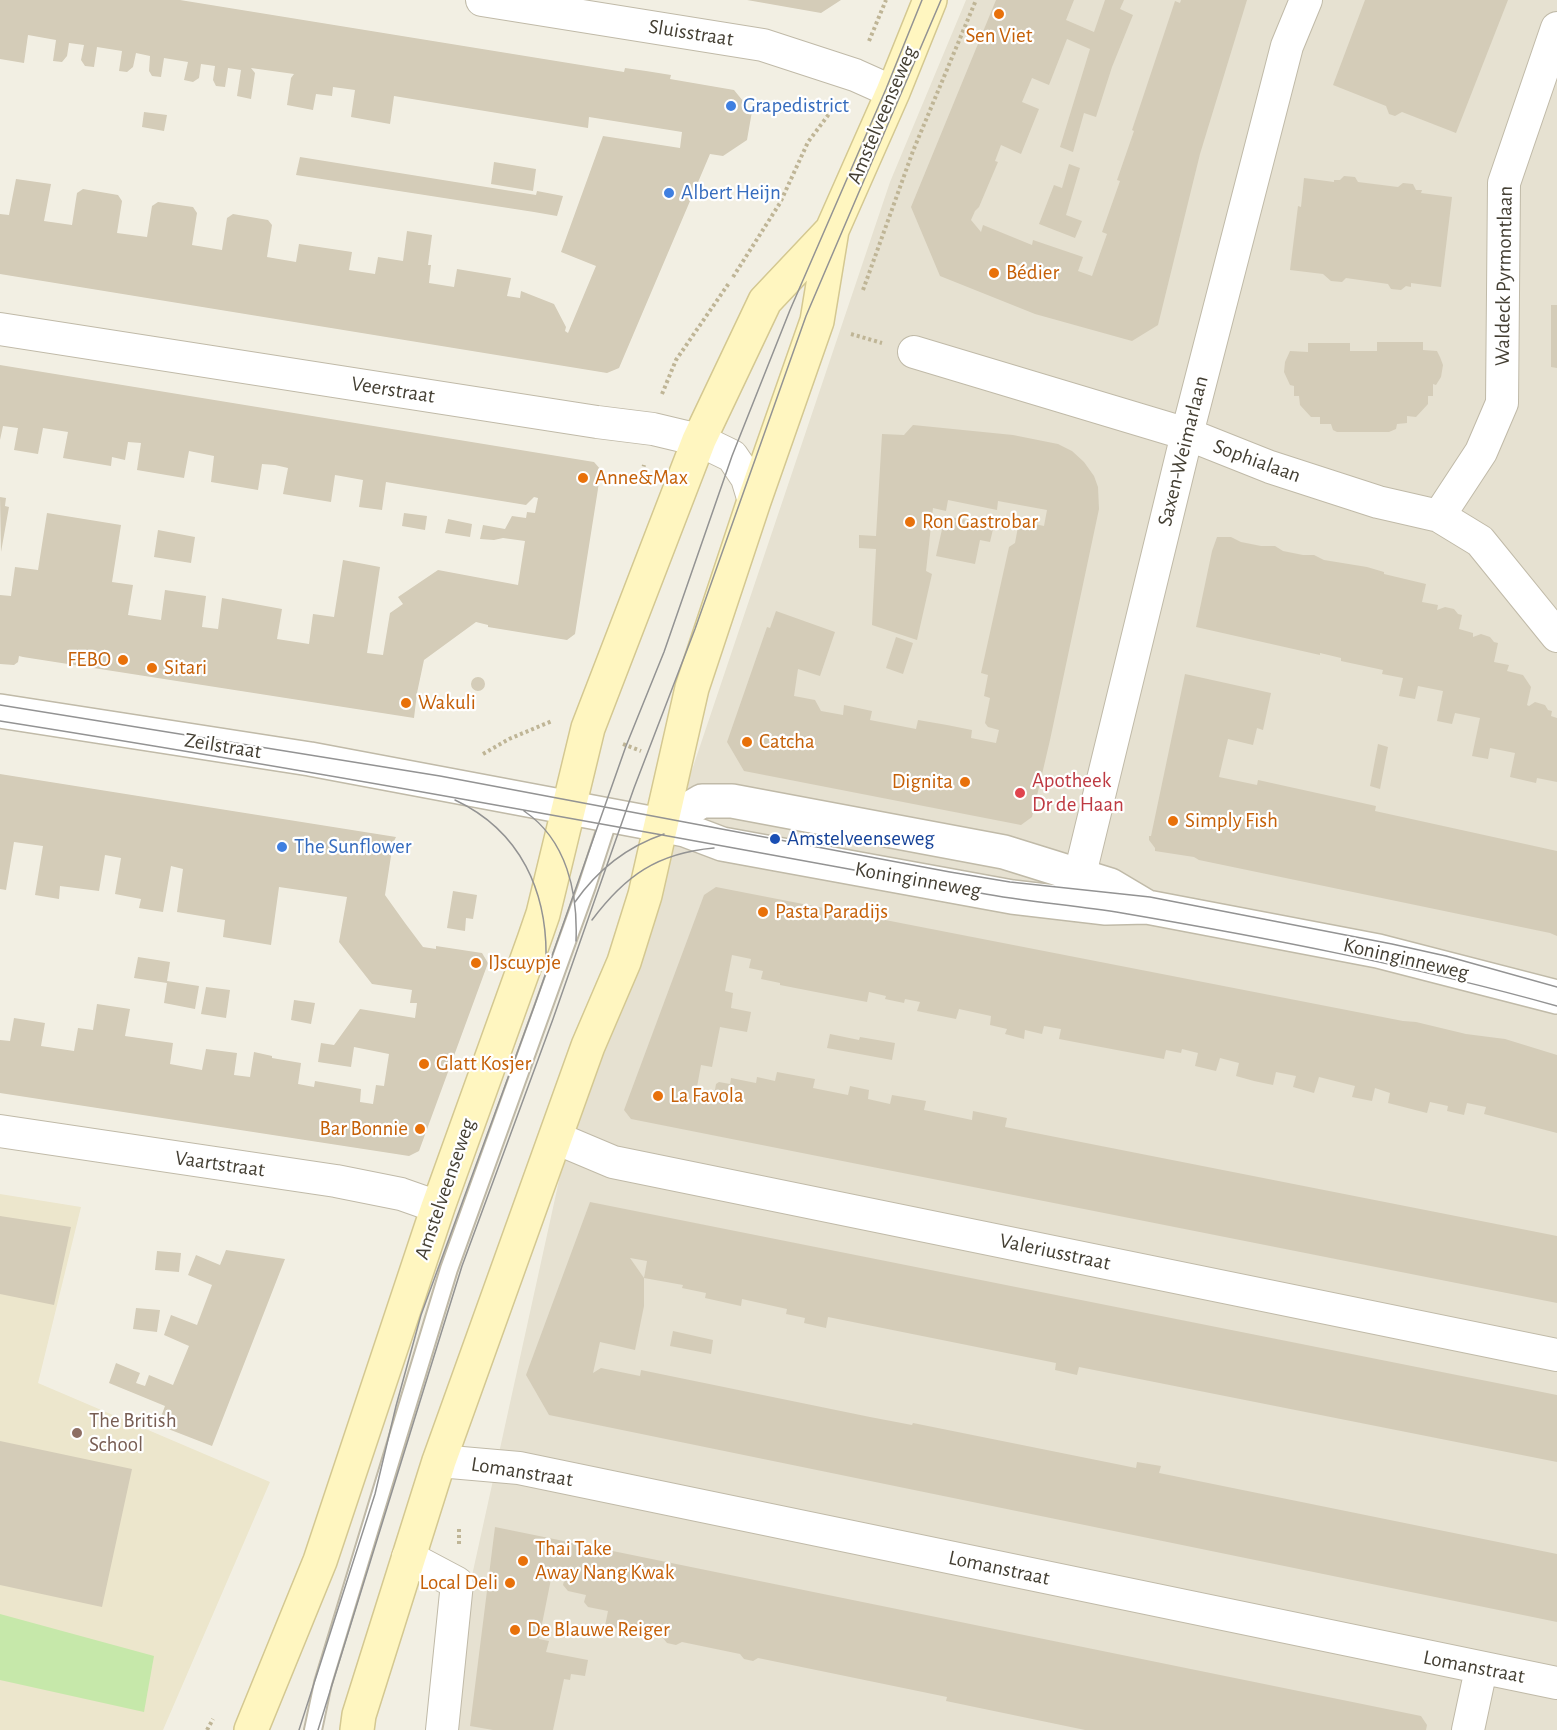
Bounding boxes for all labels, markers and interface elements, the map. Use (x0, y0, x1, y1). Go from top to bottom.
marker: Sen Viet (992, 7, 1006, 21)
street label: Sluisstraat (647, 14, 735, 52)
place label: Sen Viet (966, 23, 1032, 49)
street label: Amstelveenseweg (842, 42, 922, 188)
place label: Grapedistrict (743, 93, 849, 119)
marker: Grapedistrict (724, 99, 738, 113)
place label: Albert Heijn (681, 180, 781, 206)
marker: Albert Heijn (662, 186, 676, 200)
street label: Waldeck Pyrmontlaan (1490, 186, 1518, 366)
place label: Bédier (1006, 260, 1059, 286)
marker: Bédier (987, 266, 1001, 280)
street label: Veerstraat (349, 371, 437, 409)
street label: Saxen-Weimarlaan (1152, 373, 1214, 529)
street label: Sophialaan (1210, 434, 1304, 488)
place label: Anne&Max (595, 465, 688, 491)
marker: Anne&Max (576, 471, 590, 485)
place label: Ron Gastrobar (922, 509, 1038, 535)
marker: Ron Gastrobar (903, 515, 917, 529)
place label: FEBO (67, 647, 111, 673)
marker: FEBO (116, 653, 130, 667)
place label: Sitari (164, 655, 207, 681)
marker: Sitari (145, 661, 159, 675)
place label: Wakuli (418, 690, 476, 716)
marker: Wakuli (399, 696, 413, 710)
street label: Zeilstraat (183, 727, 263, 765)
place label: Catcha (759, 729, 815, 755)
marker: Catcha (740, 735, 754, 749)
place label: Apotheek Dr de Haan (1032, 768, 1124, 818)
place label: Dignita (892, 769, 953, 795)
marker: Dignita (958, 775, 972, 789)
marker: Apotheek Dr de Haan (1013, 786, 1027, 800)
place label: Simply Fish (1185, 808, 1278, 834)
marker: Simply Fish (1166, 814, 1180, 828)
place label: Amstelveenseweg (787, 826, 935, 852)
marker: Amstelveenseweg (768, 832, 782, 846)
place label: The Sunflower (294, 834, 411, 860)
marker: The Sunflower (275, 840, 289, 854)
street label: Koninginneweg (853, 856, 983, 904)
place label: Pasta Paradijs (775, 899, 888, 925)
marker: Pasta Paradijs (756, 905, 770, 919)
street label: Koninginneweg (1341, 932, 1471, 986)
place label: IJscuypje (488, 950, 561, 976)
marker: IJscuypje (469, 956, 483, 970)
place label: Glatt Kosjer (436, 1051, 531, 1077)
marker: Glatt Kosjer (417, 1057, 431, 1071)
place label: La Favola (670, 1083, 744, 1109)
marker: La Favola (651, 1089, 665, 1103)
street label: Amstelveenseweg (409, 1115, 481, 1263)
place label: Bar Bonnie (320, 1116, 408, 1142)
marker: Bar Bonnie (413, 1122, 427, 1136)
street label: Vaartstraat (173, 1145, 267, 1183)
street label: Valeriusstraat (997, 1228, 1113, 1276)
place label: The British School (89, 1408, 177, 1458)
marker: The British School (70, 1426, 84, 1440)
street label: Lomanstraat (469, 1452, 575, 1492)
place label: Thai Take Away Nang Kwak (535, 1536, 674, 1586)
street label: Lomanstraat (946, 1545, 1052, 1591)
marker: Thai Take Away Nang Kwak (516, 1554, 530, 1568)
place label: Local Deli (420, 1570, 498, 1596)
marker: Local Deli (503, 1576, 517, 1590)
place label: De Blauwe Reiger (527, 1617, 670, 1643)
marker: De Blauwe Reiger (508, 1623, 522, 1637)
street label: Lomanstraat (1421, 1645, 1527, 1689)

